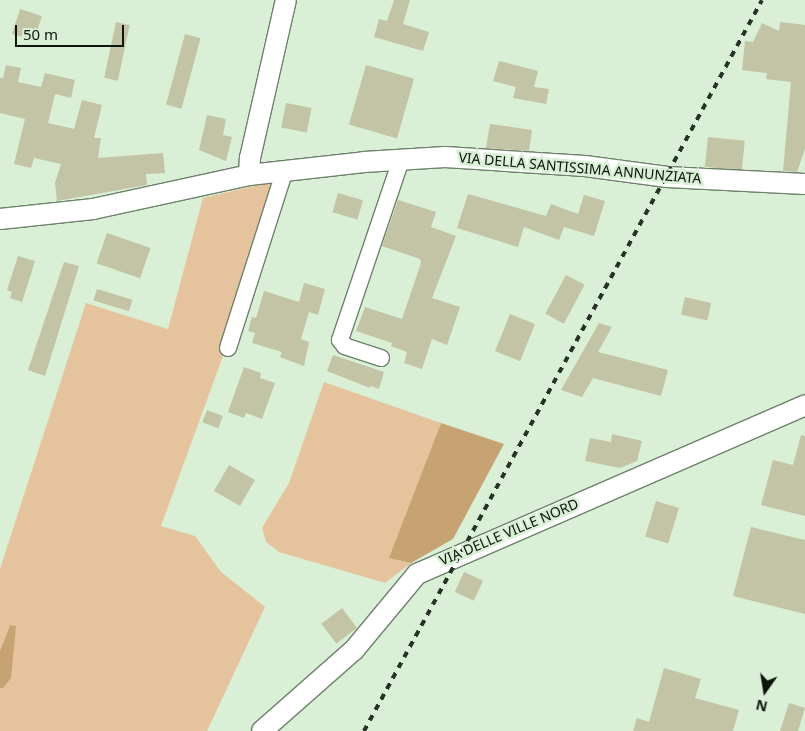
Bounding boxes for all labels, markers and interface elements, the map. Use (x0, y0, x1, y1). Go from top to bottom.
scale bar (18, 15, 126, 47)
text: 50 m (23, 24, 58, 44)
street label: VIA DELLA SANTISSIMA ANNUNZIATA (458, 149, 702, 187)
street label: VIA DELLE VILLE NORD (437, 495, 581, 569)
north arrow (740, 666, 790, 716)
text: N (754, 696, 769, 717)

